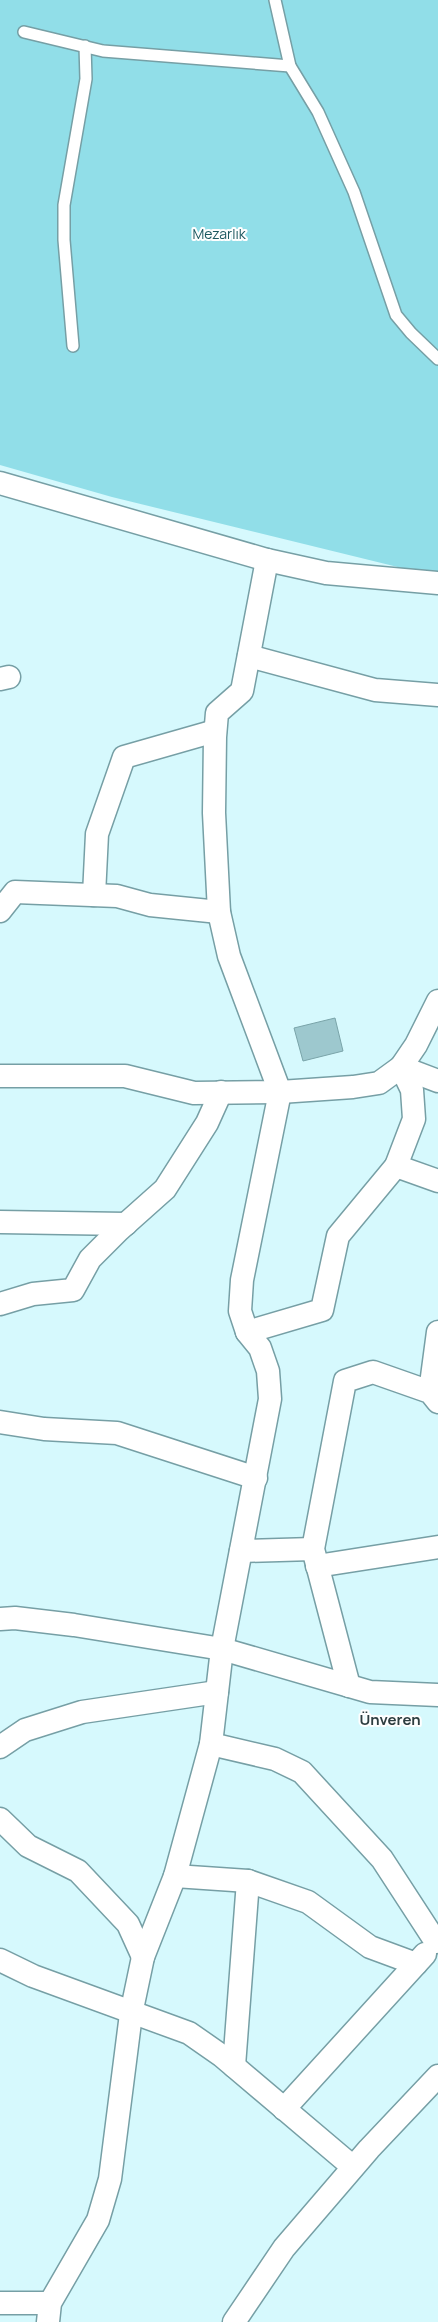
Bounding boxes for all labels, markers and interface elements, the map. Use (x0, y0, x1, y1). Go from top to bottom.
park label: Mezarlık (192, 224, 247, 243)
district label: Ünveren (359, 1709, 421, 1730)

